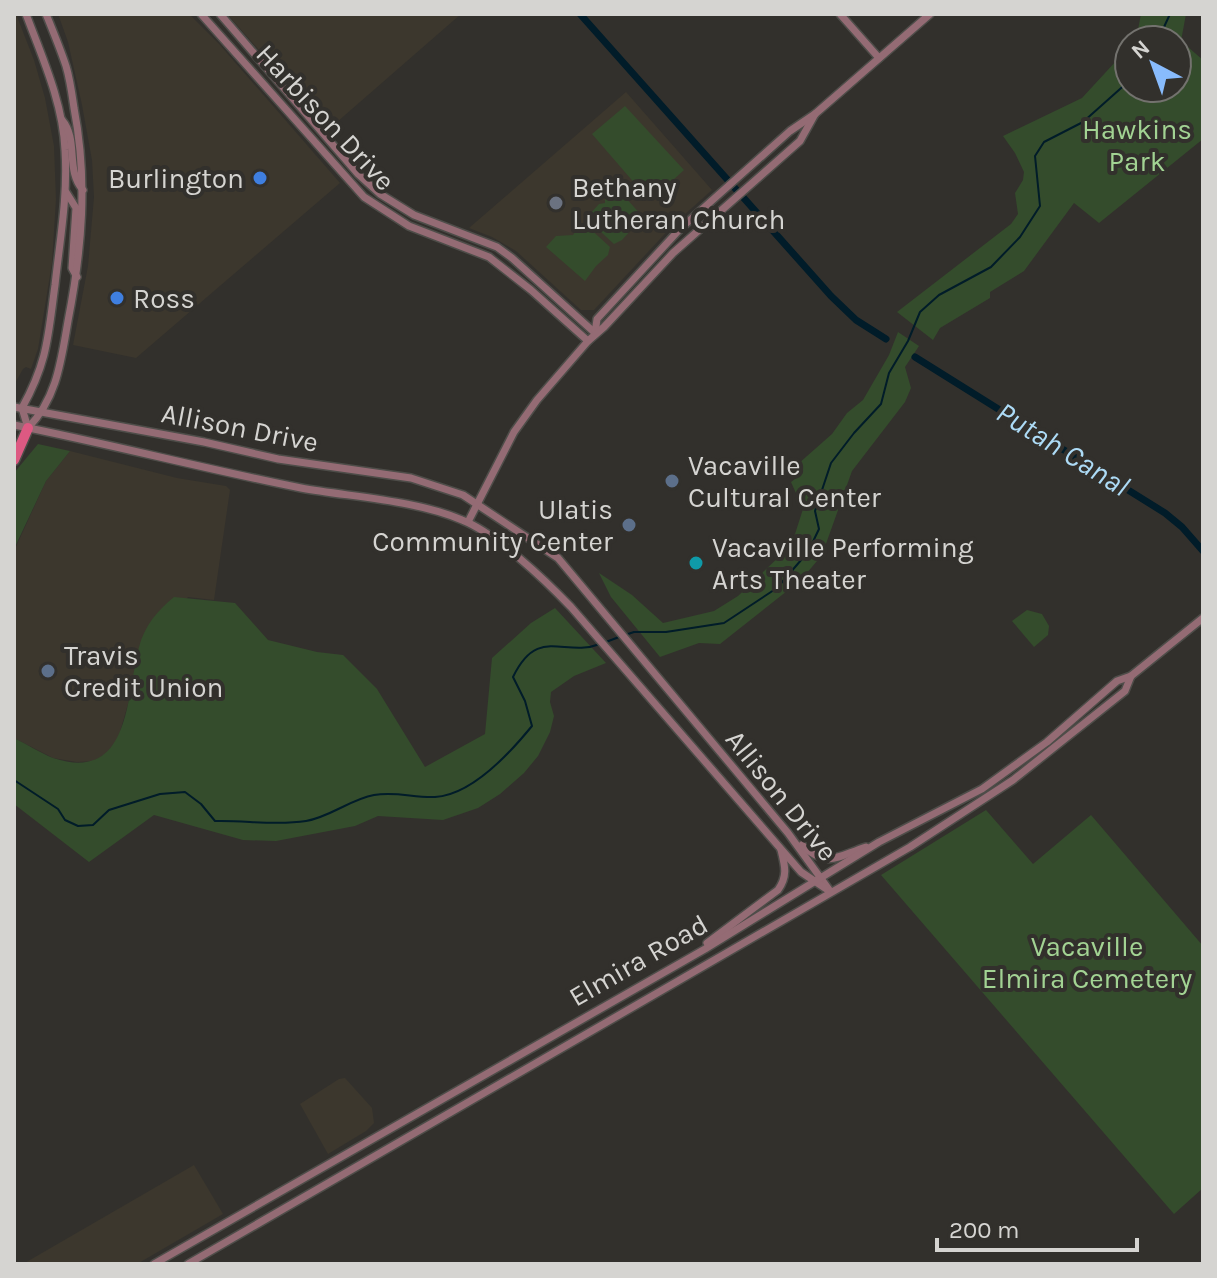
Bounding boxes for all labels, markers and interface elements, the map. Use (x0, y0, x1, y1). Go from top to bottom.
north arrow (1113, 24, 1193, 104)
text: N (1126, 35, 1155, 65)
street label: Harbison Drive (249, 37, 402, 197)
park label: Hawkins Park (1082, 113, 1192, 178)
place label: Burlington (108, 162, 244, 195)
marker: Burlington (251, 169, 269, 187)
place label: Bethany Lutheran Church (572, 171, 785, 236)
marker: Bethany Lutheran Church (547, 194, 565, 212)
place label: Ross (133, 282, 195, 315)
marker: Ross (108, 289, 126, 307)
water label: Putah Canal (990, 394, 1136, 504)
street label: Allison Drive (159, 396, 321, 459)
place label: Vacaville Cultural Center (688, 449, 882, 514)
marker: Vacaville Cultural Center (663, 472, 681, 490)
place label: Ulatis Community Center (372, 493, 614, 558)
marker: Ulatis Community Center (620, 516, 638, 534)
place label: Vacaville Performing Arts Theater (712, 531, 974, 596)
marker: Vacaville Performing Arts Theater (687, 554, 705, 572)
place label: Travis Credit Union (64, 639, 224, 704)
marker: Travis Credit Union (39, 662, 57, 680)
street label: Allison Drive (719, 723, 844, 868)
street label: Elmira Road (563, 907, 714, 1013)
park label: Vacaville Elmira Cemetery (982, 930, 1192, 995)
scale bar (937, 1202, 1137, 1252)
text: 200 m (949, 1216, 1020, 1244)

